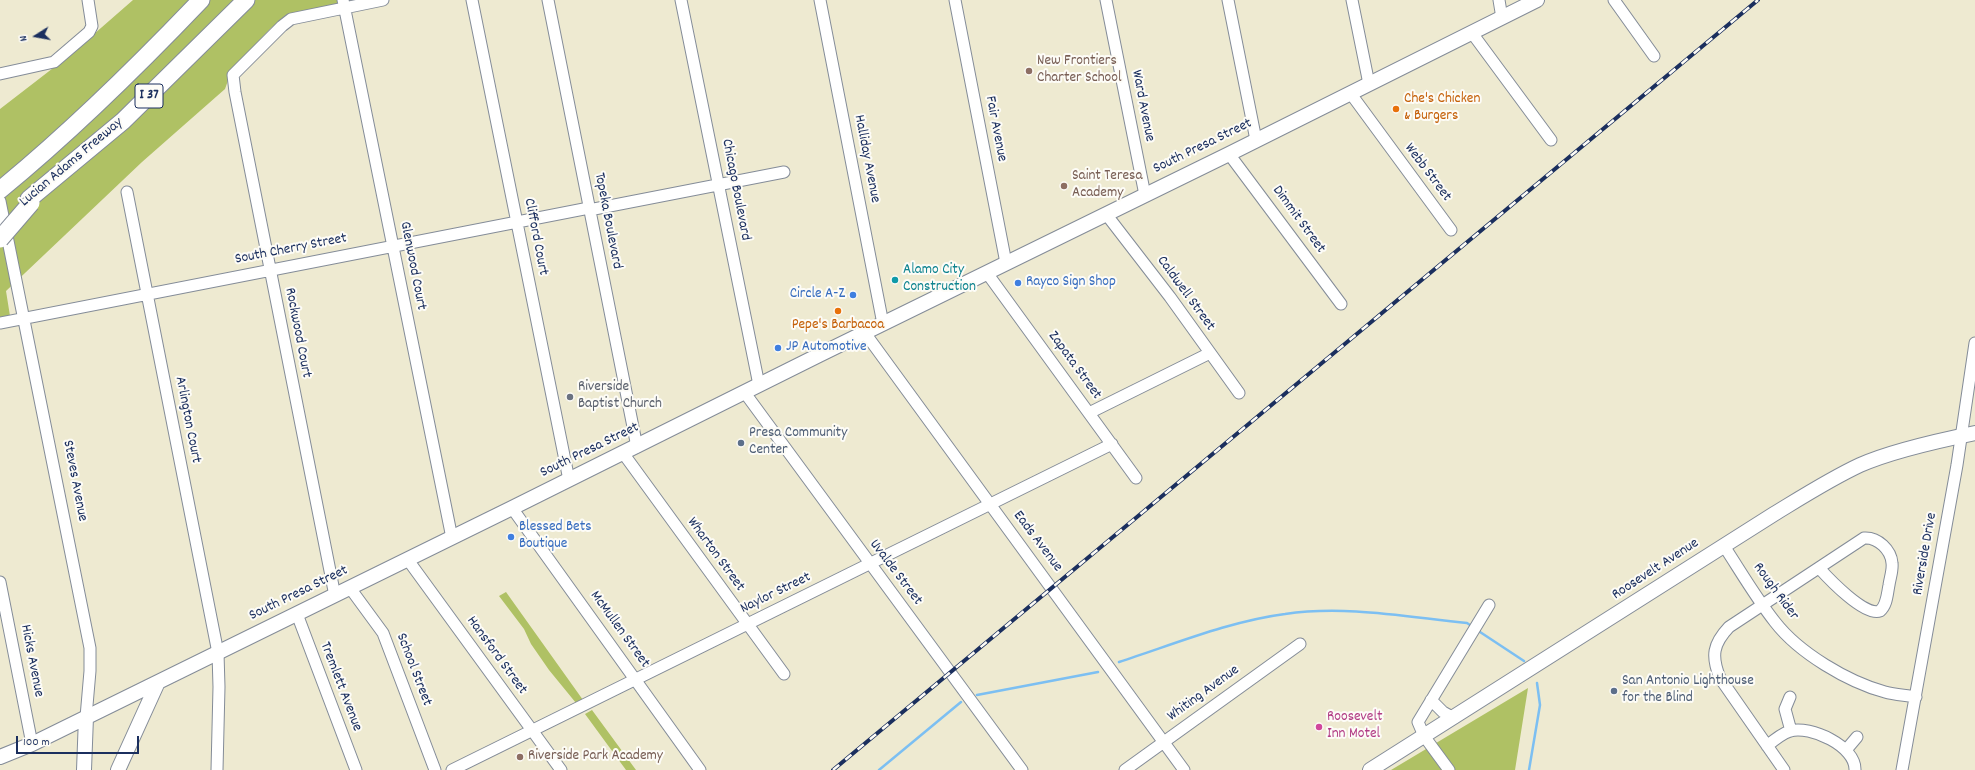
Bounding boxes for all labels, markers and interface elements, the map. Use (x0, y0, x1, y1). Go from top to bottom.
north arrow (16, 16, 56, 56)
text: N (16, 34, 33, 42)
place label: New Frontiers Charter School (1037, 53, 1121, 88)
marker: New Frontiers Charter School (1024, 66, 1034, 76)
street label: Ward Avenue (1126, 69, 1158, 143)
road number: I 37 (135, 84, 163, 108)
place label: Che's Chicken & Burgers (1404, 91, 1480, 126)
street label: Fair Avenue (980, 95, 1010, 163)
marker: Che's Chicken & Burgers (1391, 104, 1401, 114)
street label: Halliday Avenue (849, 113, 883, 205)
street label: Lucian Adams Freeway (17, 115, 127, 211)
street label: South Presa Street (1151, 115, 1255, 179)
street label: Chicago Boulevard (716, 138, 754, 242)
street label: Webb Street (1399, 140, 1455, 206)
place label: Saint Teresa Academy (1072, 168, 1142, 203)
street label: Topeka Boulevard (589, 171, 625, 271)
marker: Saint Teresa Academy (1059, 181, 1069, 191)
street label: Dimmit Street (1267, 183, 1329, 257)
street label: Clifford Court (519, 197, 551, 277)
street label: Glenwood Court (395, 220, 429, 312)
street label: South Cherry Street (234, 230, 348, 270)
street label: Caldwell Street (1152, 253, 1218, 335)
place label: Alamo City Construction (903, 262, 976, 297)
place label: Rayco Sign Shop (1026, 274, 1116, 292)
marker: Alamo City Construction (890, 275, 900, 285)
marker: Rayco Sign Shop (1013, 278, 1023, 288)
street label: Rockwood Court (279, 286, 315, 380)
place label: Circle A-Z (790, 286, 845, 304)
marker: Circle A-Z (848, 290, 858, 300)
marker: Pepe's Barbacoa (833, 306, 843, 316)
place label: Pepe's Barbacoa (792, 317, 884, 335)
street label: Zapata Street (1043, 328, 1105, 404)
place label: JP Automotive (786, 339, 867, 357)
marker: JP Automotive (773, 343, 783, 353)
street label: Arlington Court (170, 375, 204, 465)
place label: Riverside Baptist Church (578, 379, 662, 414)
marker: Riverside Baptist Church (565, 392, 575, 402)
street label: South Presa Street (538, 419, 642, 483)
place label: Presa Community Center (749, 425, 847, 460)
marker: Presa Community Center (736, 438, 746, 448)
street label: Steves Avenue (57, 439, 91, 523)
street label: Eads Avenue (1008, 508, 1066, 576)
street label: Riverside Drive (1910, 511, 1942, 597)
street label: Wharton Street (682, 514, 748, 596)
place label: Blessed Bets Boutique (519, 519, 592, 554)
marker: Blessed Bets Boutique (506, 532, 516, 542)
street label: Roosevelt Avenue (1609, 535, 1703, 605)
street label: Uvalde Street (864, 537, 926, 609)
street label: Rough Rider (1748, 560, 1802, 624)
street label: South Presa Street (247, 562, 351, 626)
street label: Naylor Street (738, 569, 814, 619)
street label: McMullen Street (585, 588, 653, 672)
street label: Hansford Street (462, 613, 530, 699)
street label: Hicks Avenue (15, 623, 47, 699)
street label: School Street (391, 631, 435, 709)
street label: Tremlett Avenue (315, 640, 365, 734)
street label: Whiting Avenue (1165, 662, 1243, 726)
place label: San Antonio Lighthouse for the Blind (1622, 673, 1754, 708)
marker: San Antonio Lighthouse for the Blind (1609, 686, 1619, 696)
place label: Roosevelt Inn Motel (1327, 709, 1383, 744)
marker: Roosevelt Inn Motel (1314, 722, 1324, 732)
scale bar (18, 728, 141, 754)
text: 100 m (23, 734, 50, 751)
place label: Riverside Park Academy (528, 748, 663, 766)
marker: Riverside Park Academy (515, 752, 525, 762)

